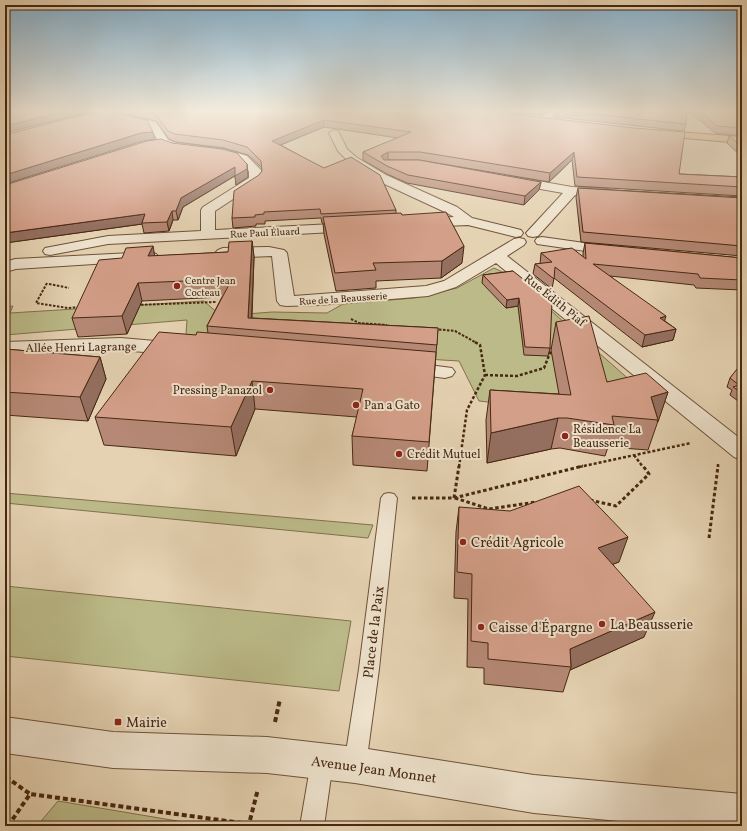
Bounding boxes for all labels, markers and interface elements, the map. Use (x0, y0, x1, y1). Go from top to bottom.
street label: Rue Paul Éluard (230, 224, 301, 242)
street label: Rue Édith Piaf (520, 270, 591, 332)
place label: Centre Jean Cocteau (185, 274, 236, 300)
marker: Centre Jean Cocteau (172, 281, 182, 291)
street label: Rue de la Beausserie (298, 289, 388, 309)
street label: Allée Henri Lagrange (25, 339, 137, 357)
place label: Pressing Panazol (173, 383, 262, 399)
marker: Pressing Panazol (265, 385, 275, 395)
place label: Pan a Gato (364, 398, 420, 414)
marker: Pan a Gato (351, 400, 361, 410)
place label: Résidence La Beausserie (573, 422, 641, 452)
marker: Résidence La Beausserie (560, 431, 570, 441)
place label: Crédit Mutuel (407, 447, 481, 463)
marker: Crédit Mutuel (394, 449, 404, 459)
place label: Crédit Agricole (471, 534, 564, 553)
marker: Crédit Agricole (458, 537, 468, 547)
street label: Place de la Paix (359, 585, 390, 679)
place label: La Beausserie (610, 616, 694, 635)
place label: Caisse d'Épargne (489, 619, 593, 638)
marker: La Beausserie (597, 619, 607, 629)
marker: Caisse d'Épargne (476, 622, 486, 632)
place label: Mairie (126, 714, 167, 733)
marker: Mairie (113, 717, 123, 727)
street label: Avenue Jean Monnet (310, 752, 438, 789)

